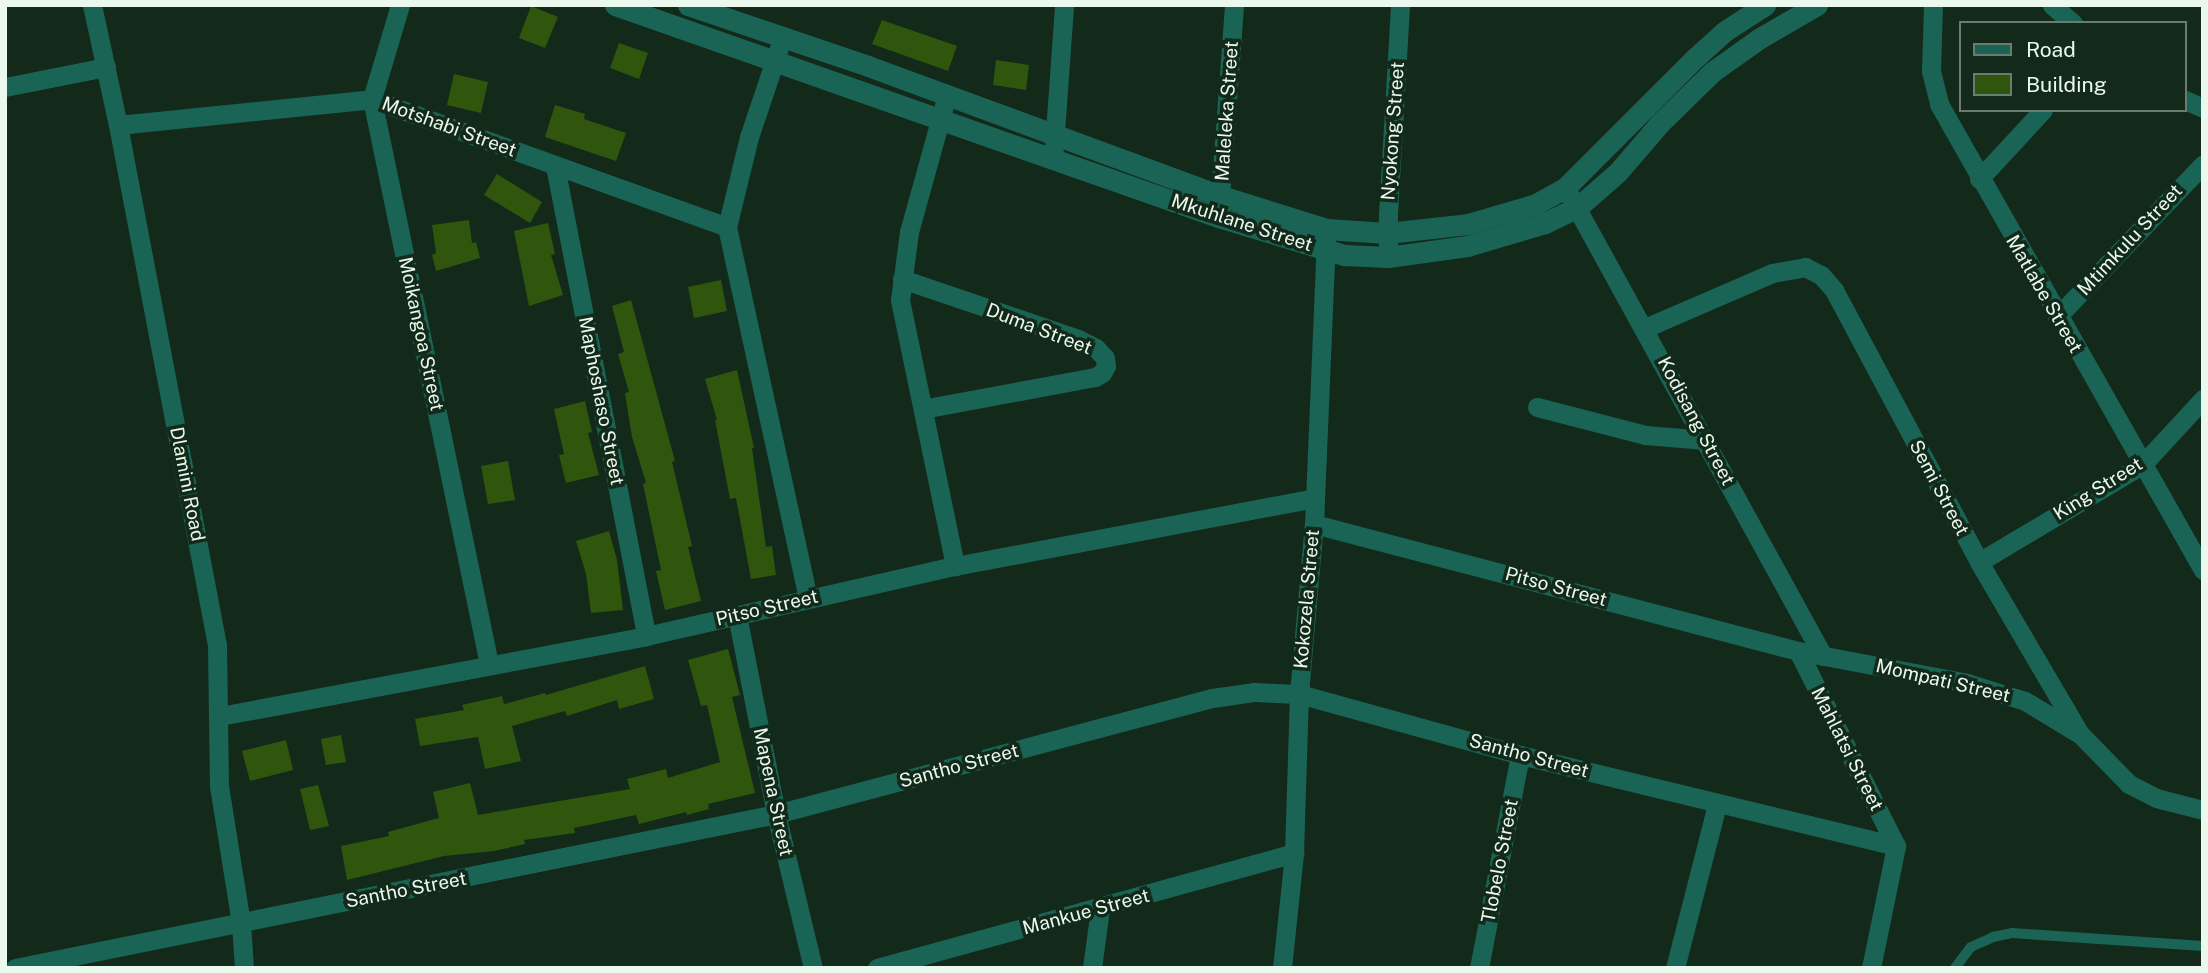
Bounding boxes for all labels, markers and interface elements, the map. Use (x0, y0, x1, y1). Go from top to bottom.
legend (1960, 21, 2187, 112)
text: Road (2026, 37, 2076, 62)
street label: Maleleka Street (1211, 40, 1243, 182)
street label: Nyokong Street (1377, 61, 1409, 201)
text: Building (2026, 72, 2107, 97)
street label: Motshabi Street (379, 92, 519, 162)
street label: Mtimkulu Street (2073, 180, 2187, 300)
street label: Mkuhlane Street (1168, 189, 1316, 257)
street label: Matlabe Street (2001, 231, 2087, 357)
street label: Moikangoa Street (394, 255, 448, 413)
street label: Duma Street (983, 298, 1095, 360)
street label: Maphoshaso Street (573, 315, 629, 487)
street label: Kodisang Street (1653, 353, 1739, 489)
street label: Dlamini Road (165, 425, 209, 543)
street label: Semi Street (1904, 436, 1974, 540)
street label: King Street (2049, 453, 2147, 525)
street label: Kokozela Street (1290, 528, 1324, 670)
street label: Pitso Street (1503, 562, 1609, 612)
street label: Pitso Street (713, 585, 821, 631)
street label: Mompati Street (1874, 654, 2012, 708)
street label: Mahlatsi Street (1806, 683, 1888, 815)
street label: Mapena Street (748, 726, 798, 858)
street label: Santho Street (1467, 729, 1591, 783)
street label: Santho Street (897, 739, 1021, 793)
street label: Tlobelo Street (1477, 797, 1523, 925)
street label: Santho Street (343, 867, 469, 913)
street label: Mankue Street (1020, 884, 1152, 940)

